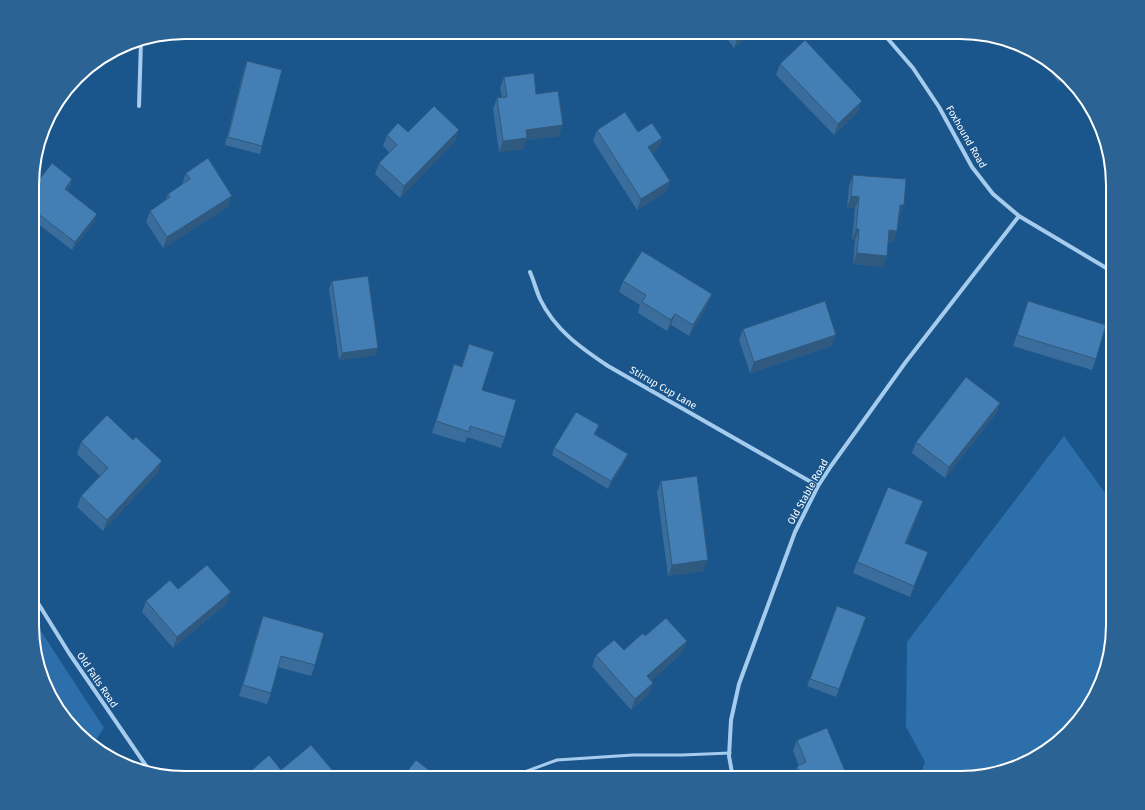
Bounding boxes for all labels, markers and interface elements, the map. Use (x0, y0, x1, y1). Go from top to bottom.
street label: Foxhound Road (943, 104, 989, 170)
street label: Stirrup Cup Lane (627, 364, 699, 412)
street label: Old Stable Road (785, 457, 831, 527)
street label: Old Falls Road (74, 650, 120, 710)

